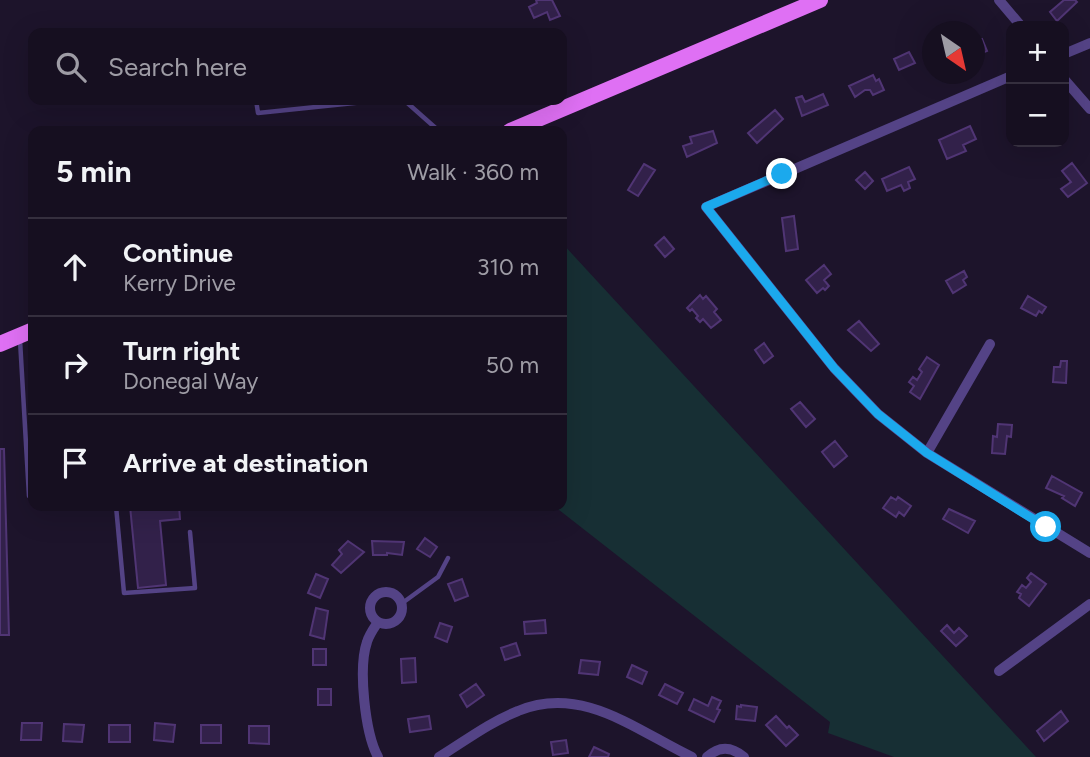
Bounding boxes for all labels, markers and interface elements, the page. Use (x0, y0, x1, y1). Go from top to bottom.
north arrow (922, 21, 985, 84)
map controls (1006, 21, 1069, 147)
button: + (1006, 21, 1069, 84)
search box (28, 28, 567, 105)
icon: search (52, 48, 90, 86)
text: Search here (108, 51, 247, 83)
button: − (1006, 84, 1069, 147)
text: 5 min (56, 153, 132, 190)
text: Walk · 360 m (407, 158, 539, 186)
route end (766, 158, 797, 189)
text: Continue (123, 237, 233, 269)
icon: ahead (56, 248, 94, 286)
text: 310 m (477, 253, 539, 281)
text: Kerry Drive (123, 269, 236, 297)
text: Turn right (123, 335, 240, 367)
icon: right (56, 346, 94, 384)
text: 50 m (486, 351, 539, 379)
text: Donegal Way (123, 367, 258, 395)
icon: arrive (56, 444, 94, 482)
text: Arrive at destination (123, 447, 368, 479)
route start (1030, 511, 1061, 542)

